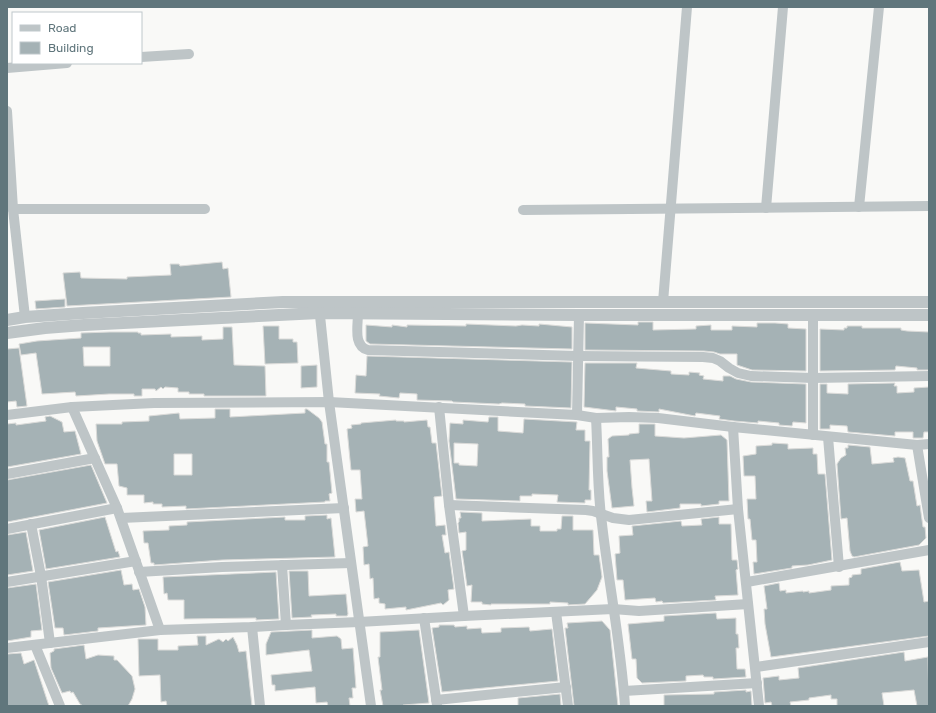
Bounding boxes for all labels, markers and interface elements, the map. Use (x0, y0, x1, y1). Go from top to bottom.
legend (12, 12, 142, 64)
text: Road (48, 21, 76, 35)
text: Building (48, 41, 94, 55)

